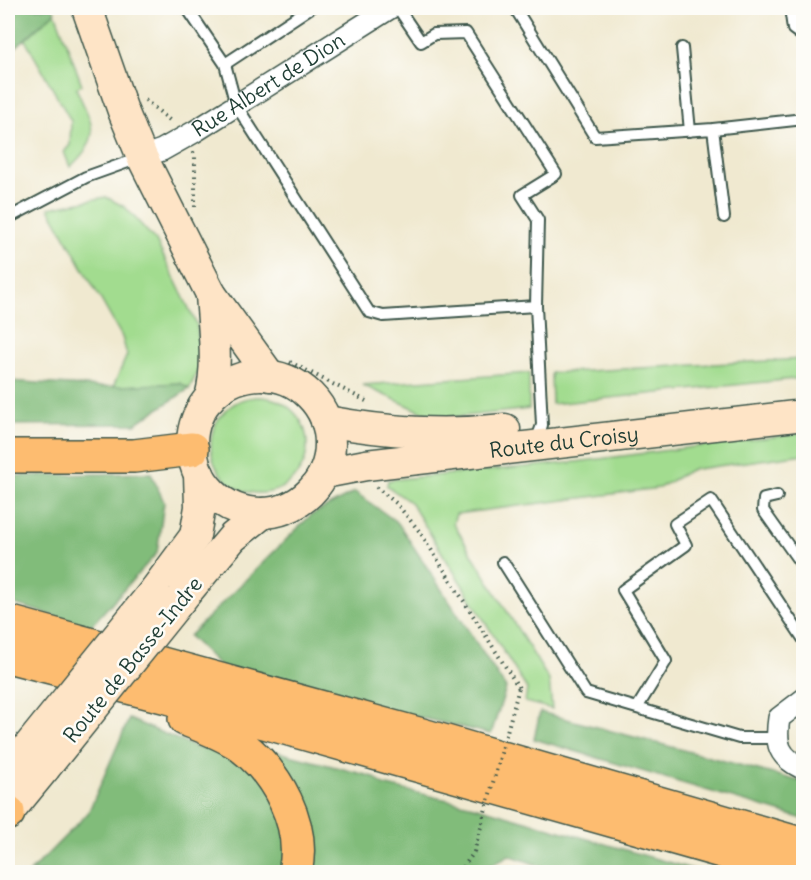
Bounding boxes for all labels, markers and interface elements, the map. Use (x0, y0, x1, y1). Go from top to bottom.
street label: Rue Albert de Dion (187, 26, 350, 143)
street label: Route du Croisy (488, 420, 640, 464)
street label: Route de Basse-Indre (57, 571, 208, 748)

